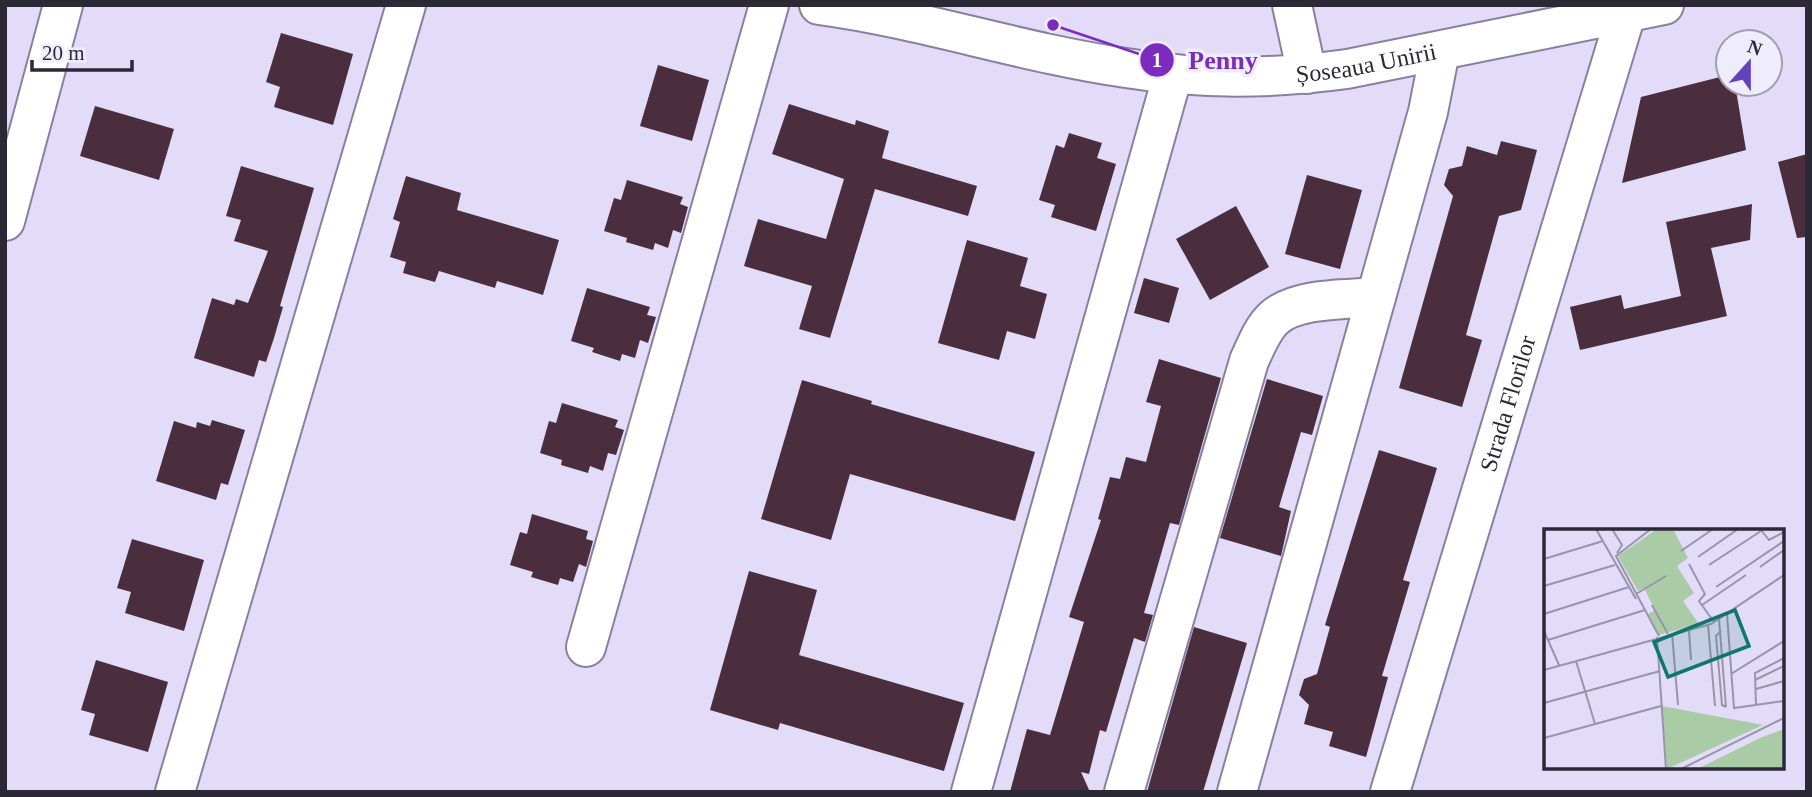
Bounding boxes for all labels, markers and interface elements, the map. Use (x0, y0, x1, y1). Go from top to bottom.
scale bar (32, 28, 131, 72)
north arrow (1714, 28, 1784, 98)
text: N (1745, 35, 1765, 60)
callout: Penny (1139, 37, 1272, 84)
street label: Șoseaua Unirii (1295, 38, 1439, 87)
text: 20 m (42, 41, 85, 65)
text: Penny (1188, 46, 1258, 75)
text: 1 (1152, 48, 1162, 72)
street label: Strada Florilor (1475, 332, 1541, 475)
inset map (1544, 529, 1784, 769)

